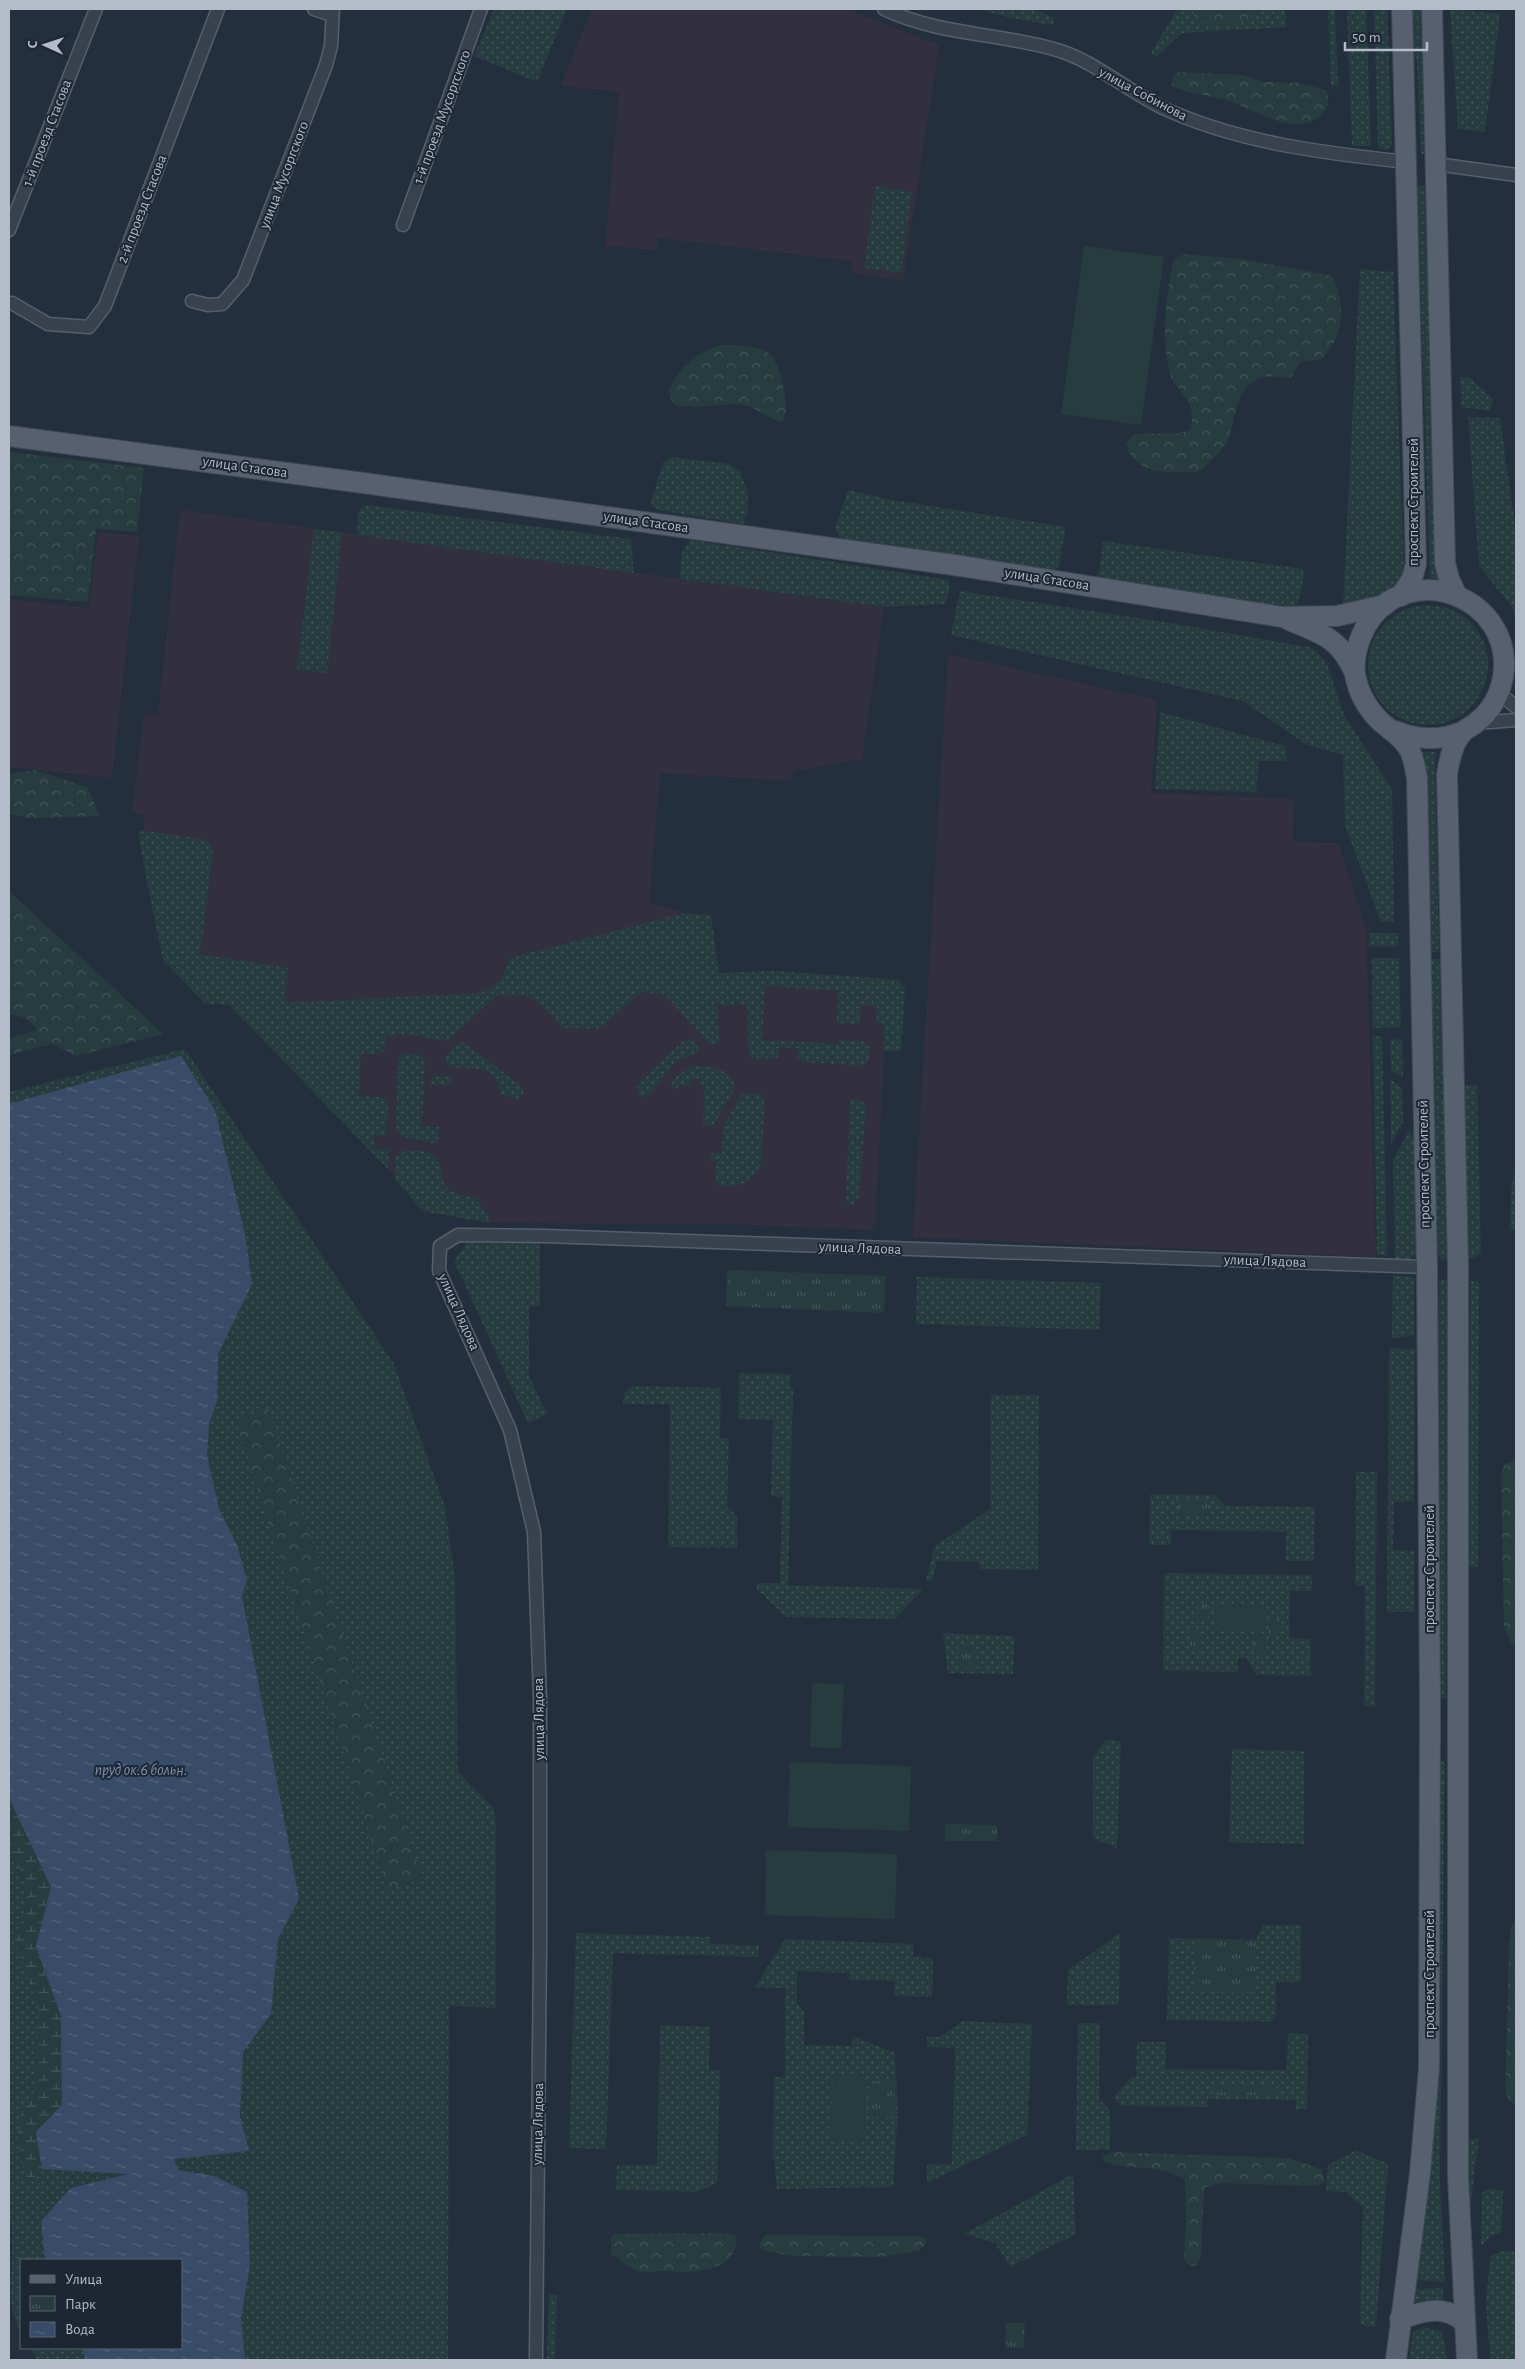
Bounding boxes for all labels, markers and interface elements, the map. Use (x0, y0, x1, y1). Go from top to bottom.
north arrow (20, 20, 70, 70)
scale bar (1345, 20, 1428, 52)
text: 50 m (1352, 30, 1381, 45)
text: С (26, 40, 40, 49)
street label: 1-й проезд Мусоргского (411, 48, 473, 186)
street label: улица Собинова (1095, 64, 1190, 124)
street label: 1-й проезд Стасова (20, 77, 74, 189)
street label: улица Мусоргского (256, 119, 311, 232)
street label: 2-й проезд Стасова (114, 153, 170, 265)
street label: проспект Строителей (1406, 438, 1421, 566)
street label: улица Стасова (201, 453, 289, 480)
street label: улица Стасова (602, 508, 690, 535)
street label: улица Стасова (1003, 565, 1091, 593)
street label: проспект Строителей (1415, 1100, 1433, 1228)
street label: улица Лядова (818, 1239, 902, 1257)
street label: улица Лядова (1223, 1252, 1307, 1270)
street label: улица Лядова (435, 1270, 483, 1353)
street label: проспект Строителей (1422, 1505, 1437, 1633)
street label: улица Лядова (531, 1678, 547, 1761)
water label: пруд ок.6 больн. (95, 1762, 187, 1779)
street label: проспект Строителей (1422, 1910, 1437, 2038)
street label: улица Лядова (530, 2083, 546, 2166)
legend (20, 2259, 182, 2349)
text: Улица (65, 2272, 102, 2287)
text: Парк (65, 2297, 96, 2312)
text: Вода (65, 2322, 95, 2337)

